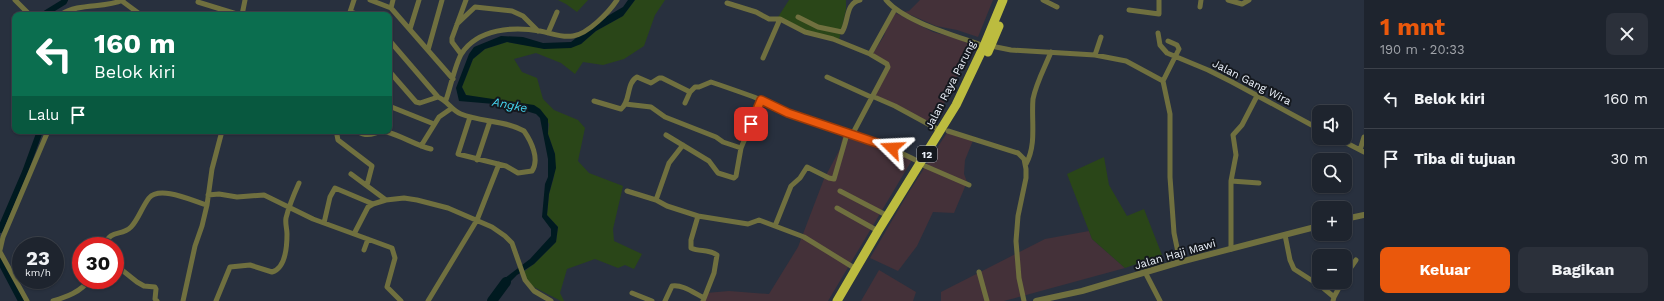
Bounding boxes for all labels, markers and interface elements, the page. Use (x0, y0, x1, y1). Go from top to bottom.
text: 1 mnt (1380, 13, 1445, 41)
button: close (1606, 13, 1648, 55)
text: 160 m (94, 27, 176, 60)
icon: left (28, 28, 80, 80)
street label: Jalan Raya Parung (922, 39, 978, 132)
text: 190 m · 20:33 (1380, 42, 1464, 57)
street label: Jalan Gang Wira (1210, 57, 1293, 108)
text: Belok kiri (94, 61, 176, 82)
icon: left (1380, 88, 1402, 110)
text: Belok kiri (1414, 90, 1485, 108)
text: 160 m (1604, 90, 1648, 108)
water label: Angke (490, 95, 529, 115)
icon: arrive (67, 104, 89, 126)
map controls (1312, 105, 1352, 289)
button: sound (1312, 105, 1352, 145)
text: Lalu (28, 106, 59, 124)
pin (734, 107, 768, 141)
icon: arrive (740, 113, 762, 135)
position arrow (871, 127, 913, 169)
road number: 12 (917, 146, 937, 162)
icon: arrive (1380, 148, 1402, 170)
text: Tiba di tujuan (1414, 150, 1516, 168)
text: 30 m (1611, 150, 1648, 168)
button: search (1312, 153, 1352, 193)
button: + (1312, 201, 1352, 241)
speed limit sign: 30 (72, 237, 124, 289)
street label: Jalan Haji Mawi (1133, 237, 1217, 272)
text: 23 (26, 246, 50, 270)
button: Keluar (1380, 247, 1510, 293)
button: Bagikan (1518, 247, 1648, 293)
button: − (1312, 249, 1352, 289)
text: km/h (25, 267, 51, 278)

